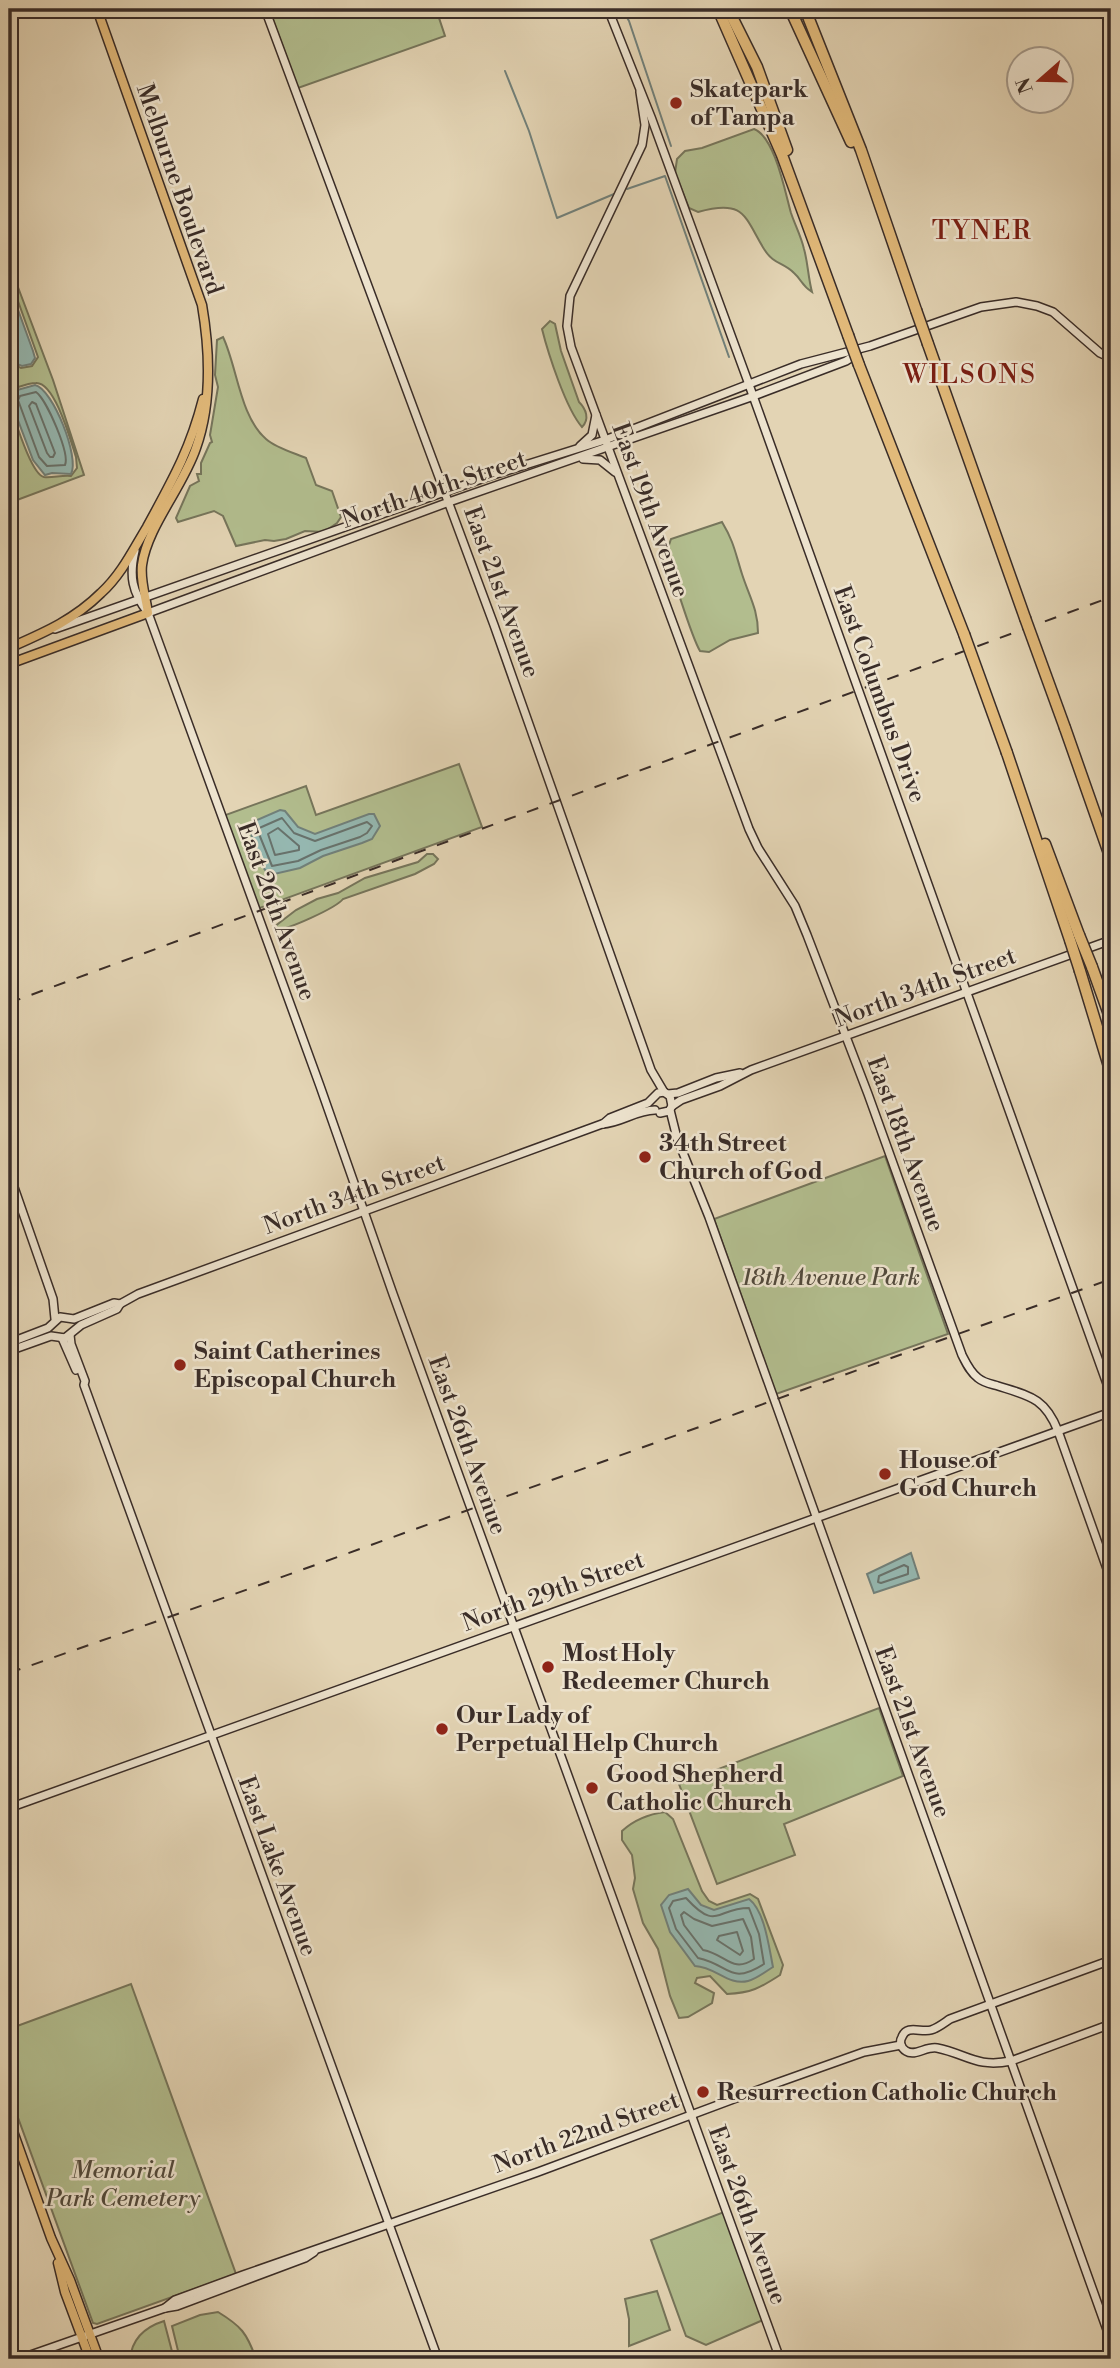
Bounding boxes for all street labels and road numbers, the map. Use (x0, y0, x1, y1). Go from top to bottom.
street label: Melburne Boulevard (129, 80, 229, 299)
street label: East 19th Avenue (604, 419, 696, 602)
street label: North 40th Street (338, 444, 531, 536)
street label: East 21st Avenue (456, 502, 546, 682)
street label: East Columbus Drive (826, 582, 932, 807)
street label: East 26th Avenue (230, 818, 322, 1005)
street label: North 34th Street (830, 941, 1021, 1035)
street label: East 18th Avenue (859, 1052, 951, 1236)
street label: North 34th Street (259, 1148, 450, 1242)
street label: East 26th Avenue (421, 1352, 513, 1539)
street label: North 29th Street (458, 1545, 649, 1639)
street label: East 21st Avenue (867, 1642, 957, 1822)
street label: East Lake Avenue (231, 1772, 324, 1960)
street label: North 22nd Street (489, 2085, 684, 2180)
street label: East 26th Avenue (701, 2122, 793, 2309)

